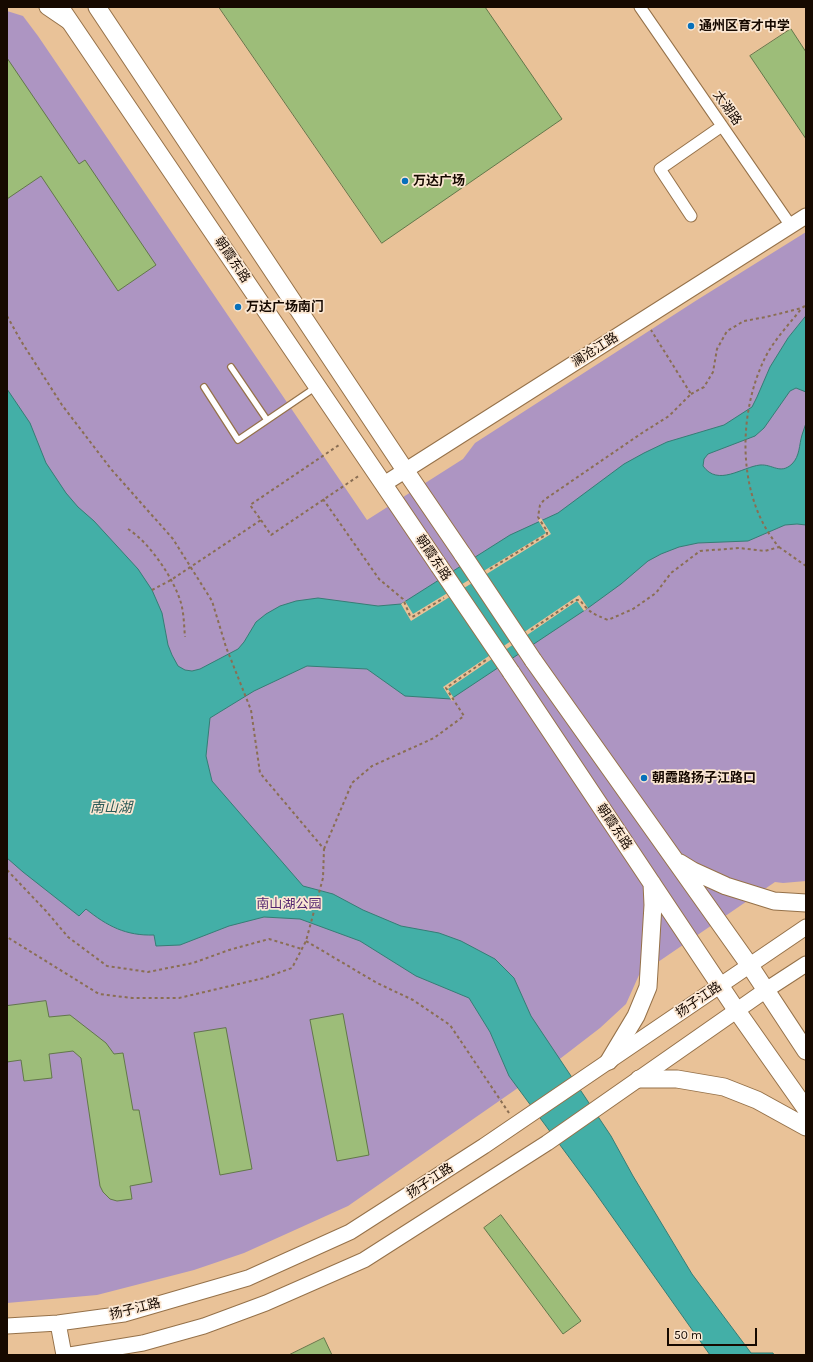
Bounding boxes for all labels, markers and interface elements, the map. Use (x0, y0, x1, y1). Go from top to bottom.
place label: 通州区育才中学 (699, 18, 790, 34)
marker: 通州区育才中学 (686, 21, 696, 31)
street label: 太湖路 (709, 88, 745, 128)
place label: 万达广场 (413, 173, 465, 189)
marker: 万达广场 (400, 176, 410, 186)
street label: 朝霞东路 (211, 234, 253, 286)
place label: 万达广场南门 (246, 299, 324, 315)
marker: 万达广场南门 (233, 302, 243, 312)
street label: 澜沧江路 (569, 330, 621, 370)
street label: 朝霞东路 (412, 532, 454, 584)
place label: 朝霞路扬子江路口 (652, 770, 756, 786)
marker: 朝霞路扬子江路口 (639, 773, 649, 783)
water label: 南山湖 (90, 800, 132, 816)
street label: 朝霞东路 (593, 801, 635, 853)
park label: 南山湖公园 (257, 896, 321, 912)
street label: 扬子江路 (673, 979, 725, 1021)
street label: 扬子江路 (404, 1160, 456, 1202)
street label: 扬子江路 (108, 1295, 162, 1323)
scale bar (669, 1320, 759, 1346)
text: 50 m (674, 1328, 702, 1342)

